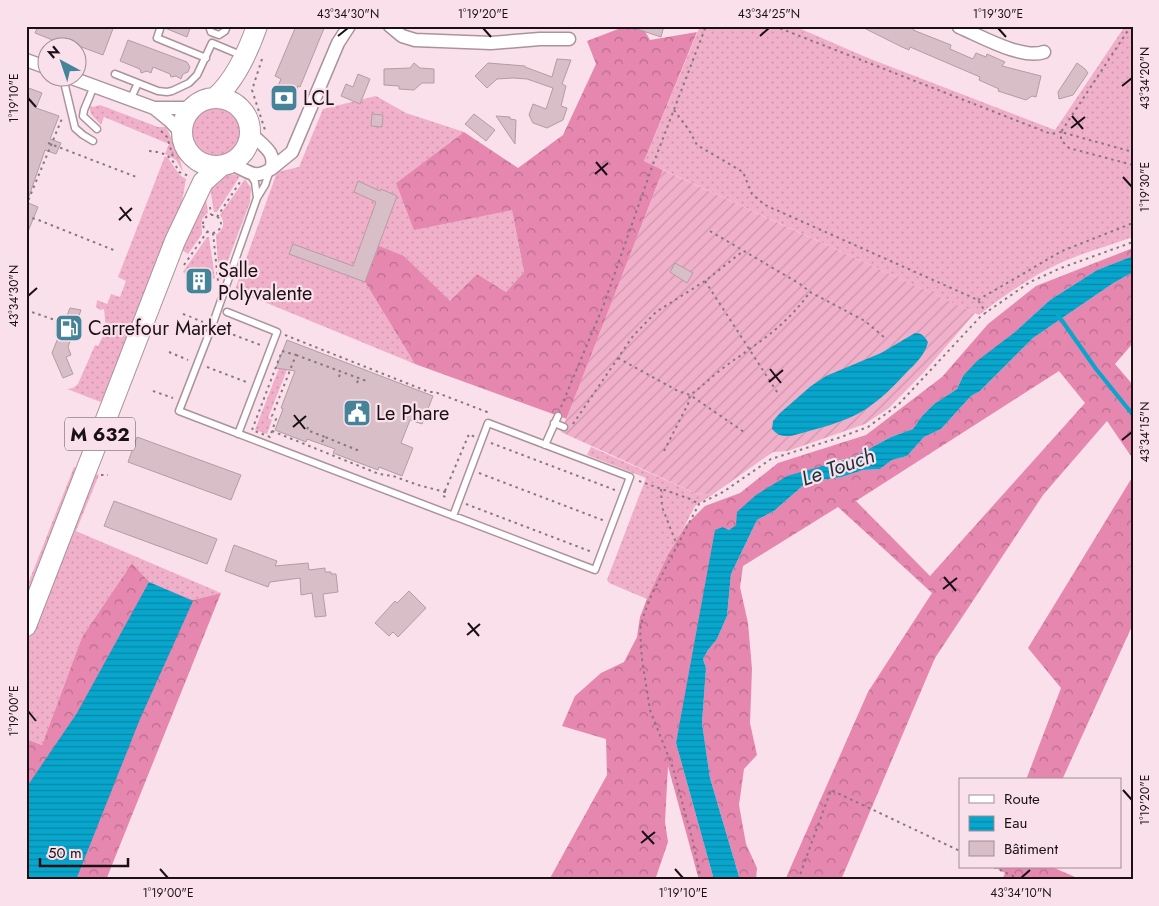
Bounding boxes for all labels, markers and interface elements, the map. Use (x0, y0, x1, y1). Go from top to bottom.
text: 43°34'30"N (317, 5, 379, 23)
text: 1°19'20"E (458, 5, 508, 23)
text: 43°34'25"N (738, 5, 800, 23)
text: 1°19'30"E (973, 5, 1023, 23)
north arrow (38, 38, 88, 88)
text: N (43, 41, 64, 63)
text: 43°34'20"N (1136, 47, 1154, 109)
text: 1°19'10"E (5, 73, 23, 123)
bank icon: LCL (269, 83, 299, 113)
place label: LCL (303, 84, 334, 113)
text: 1°19'30"E (1136, 162, 1154, 212)
place label: Salle Polyvalente (218, 256, 312, 308)
text: 43°34'30"N (5, 265, 23, 327)
building icon: Salle Polyvalente (184, 266, 214, 296)
fuel station icon: Carrefour Market (54, 313, 84, 343)
place label: Carrefour Market (88, 314, 232, 343)
public building icon: Le Phare (342, 398, 372, 428)
place label: Le Phare (376, 399, 449, 428)
text: 43°34'15"N (1136, 402, 1154, 462)
road number: M 632 (65, 418, 135, 450)
water label: Le Touch (797, 441, 879, 493)
text: 1°19'00"E (5, 685, 23, 737)
text: 1°19'20"E (1136, 775, 1154, 825)
legend (959, 778, 1122, 868)
text: Route (1004, 788, 1040, 810)
text: Eau (1004, 812, 1027, 834)
scale bar (40, 836, 128, 868)
text: Bâtiment (1004, 838, 1058, 860)
text: 50 m (48, 842, 82, 864)
text: 1°19'00"E (142, 884, 194, 902)
text: 1°19'10"E (658, 884, 708, 902)
text: 43°34'10"N (990, 884, 1052, 902)

